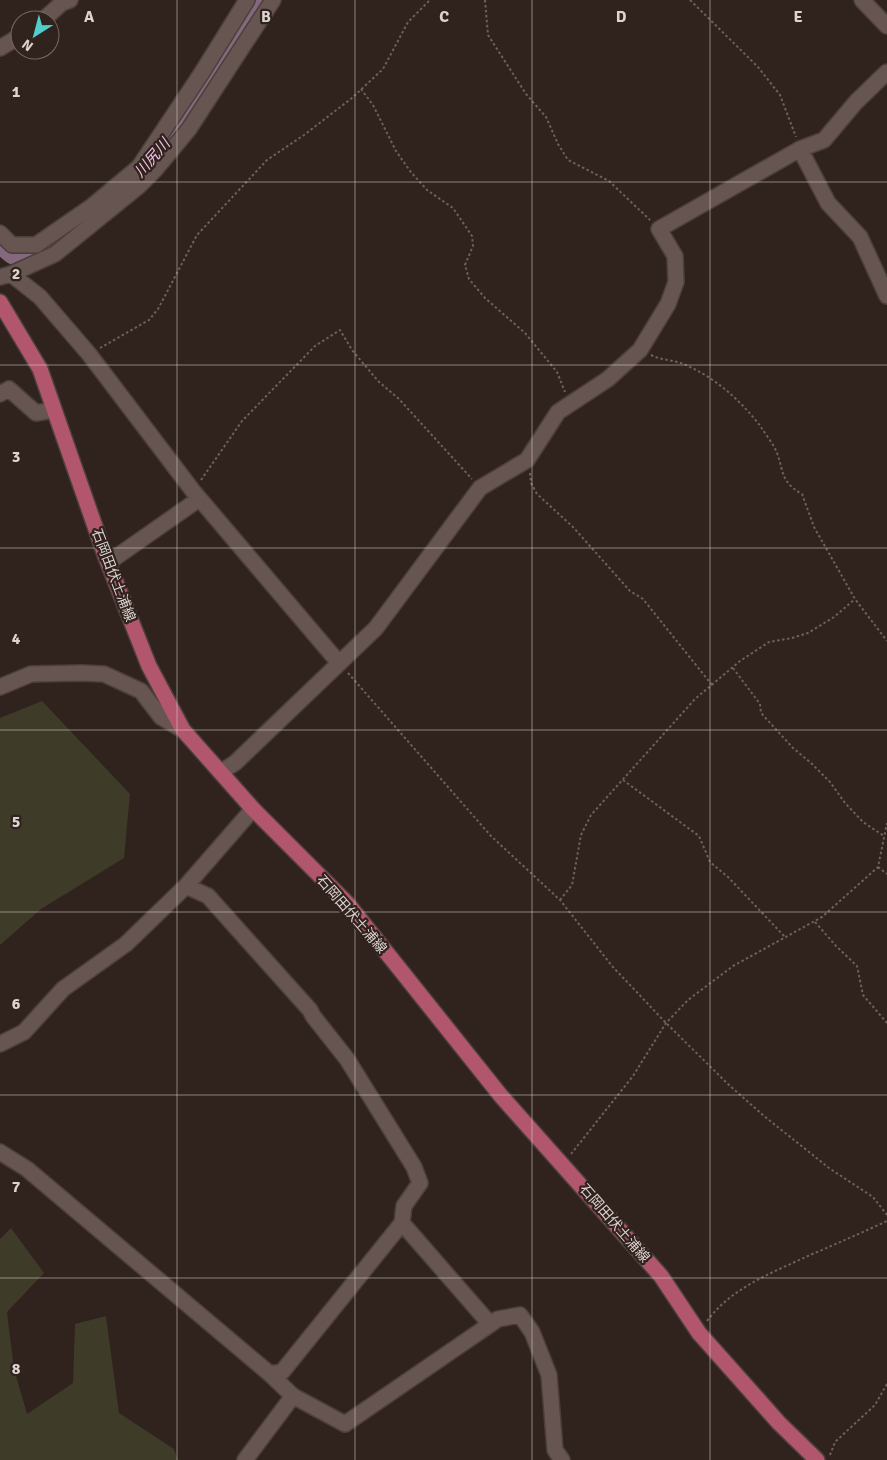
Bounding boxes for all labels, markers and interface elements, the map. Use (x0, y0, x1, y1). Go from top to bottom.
text: A (84, 7, 95, 27)
text: B (261, 7, 271, 27)
text: C (439, 7, 449, 27)
text: D (616, 7, 627, 27)
text: E (793, 7, 803, 27)
north arrow (10, 10, 60, 60)
text: N (19, 35, 37, 55)
text: 1 (12, 82, 21, 102)
water label: 川尻川 (130, 134, 175, 181)
text: 2 (12, 264, 20, 284)
text: 3 (12, 447, 20, 467)
street label: 石岡田伏土浦線 (88, 526, 139, 624)
text: 4 (12, 629, 21, 649)
text: 5 (12, 812, 20, 832)
street label: 石岡田伏土浦線 (313, 872, 390, 957)
text: 6 (12, 994, 21, 1014)
text: 7 (12, 1177, 21, 1197)
street label: 石岡田伏土浦線 (576, 1181, 653, 1266)
text: 8 (12, 1359, 21, 1379)

